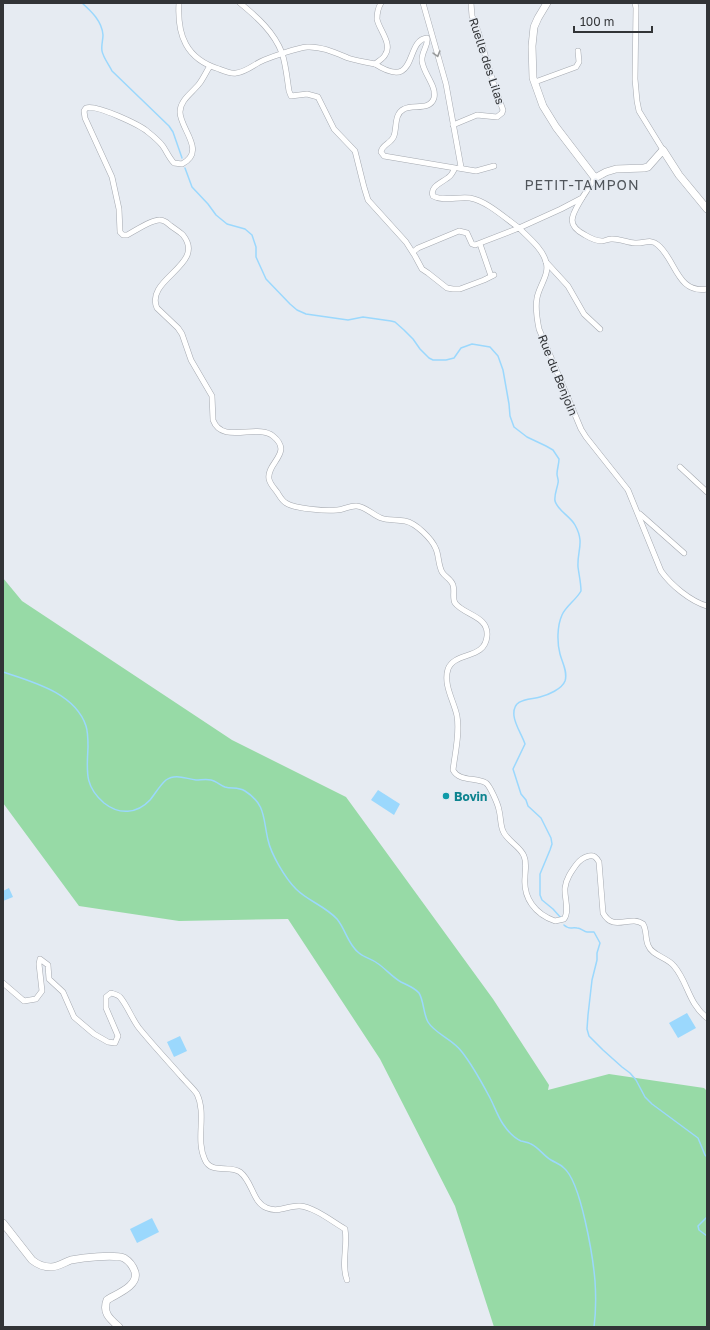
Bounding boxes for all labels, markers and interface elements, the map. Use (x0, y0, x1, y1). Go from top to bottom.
scale bar (574, 8, 652, 34)
text: 100 m (580, 14, 614, 29)
street label: Ruelle des Lilas (466, 16, 508, 106)
one-way arrow (432, 50, 441, 57)
district label: PETIT-TAMPON (524, 176, 640, 193)
street label: Rue du Benjoin (535, 332, 581, 418)
place label: Bovin (454, 789, 487, 804)
marker: Bovin (441, 791, 451, 801)

